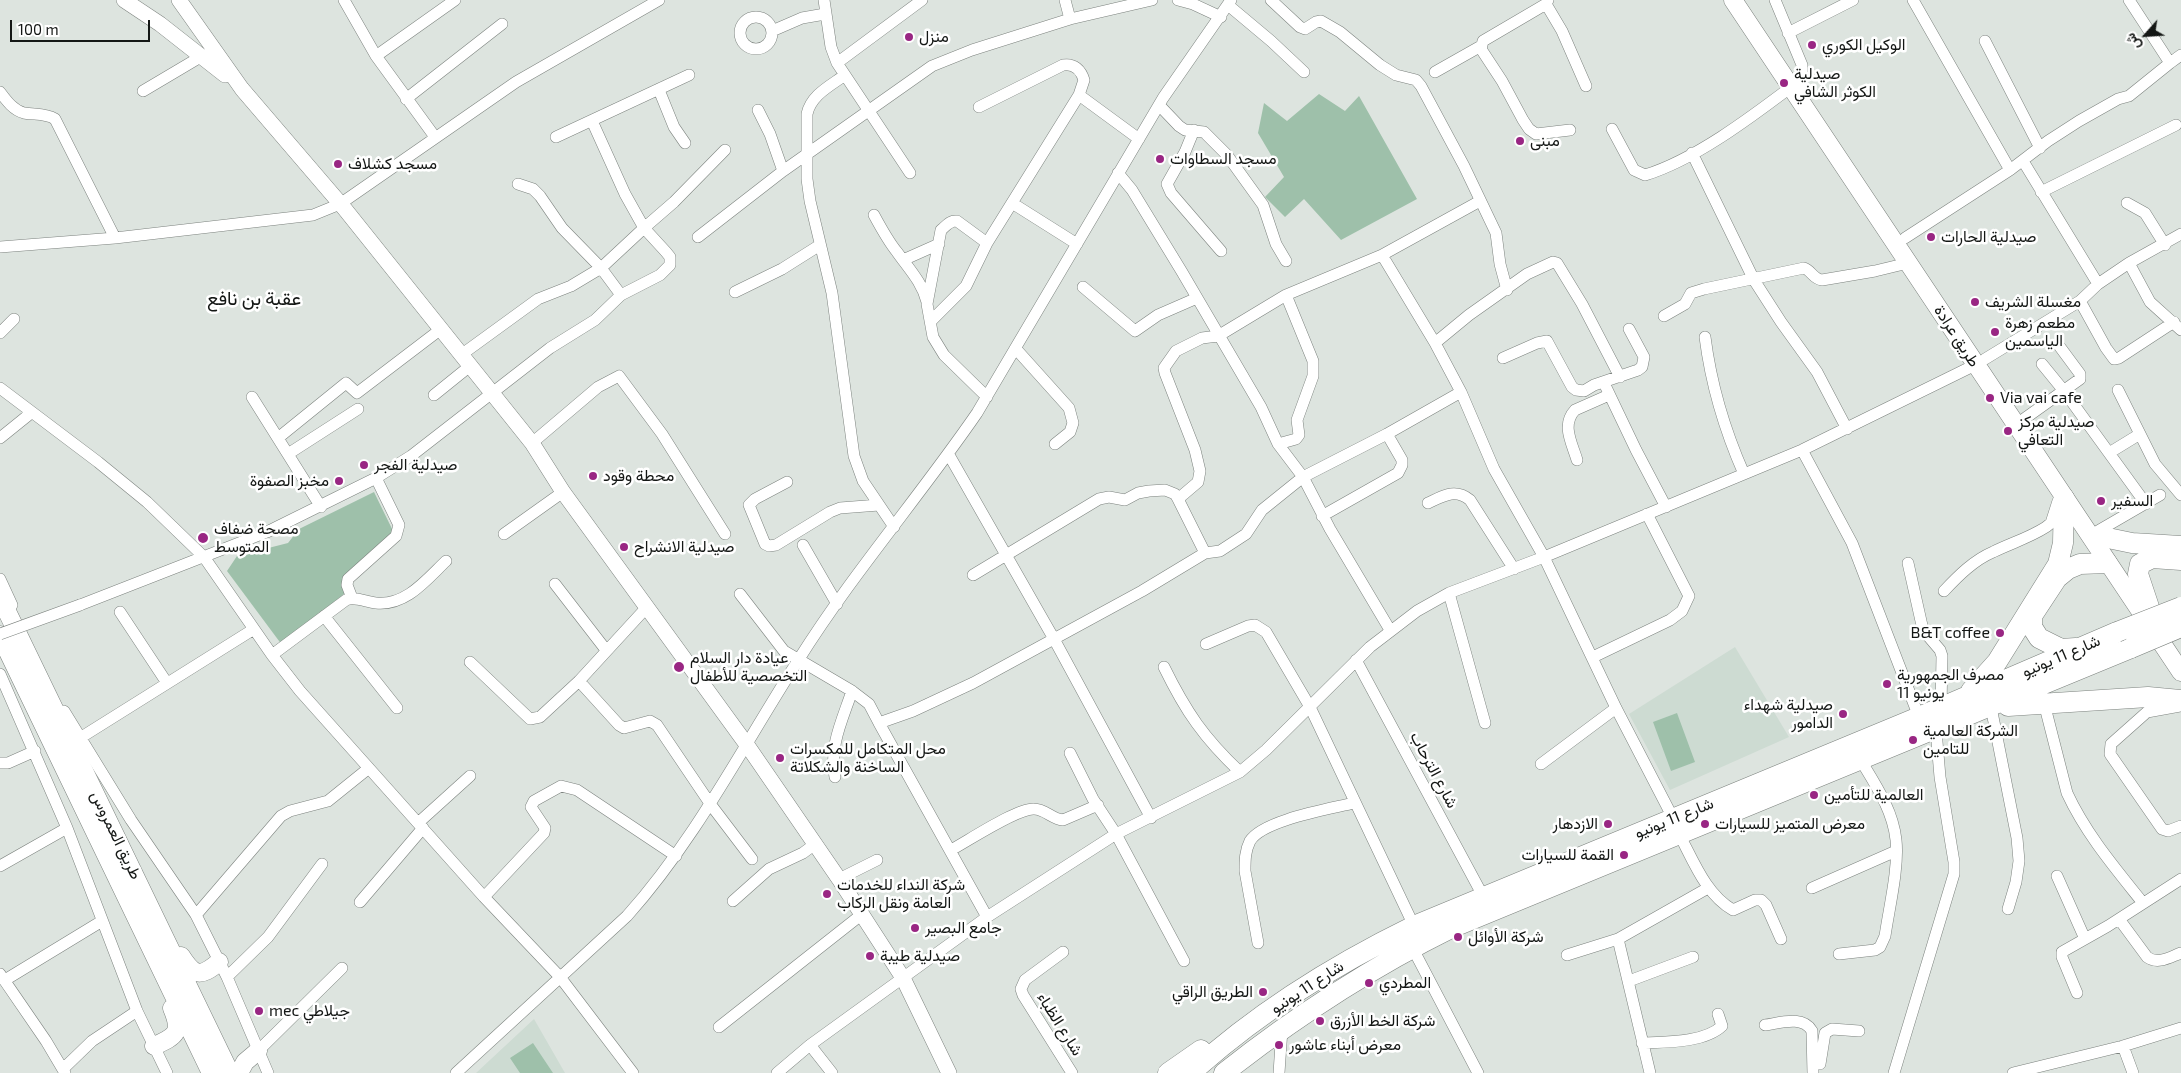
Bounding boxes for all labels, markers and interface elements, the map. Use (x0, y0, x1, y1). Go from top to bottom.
scale bar (12, 10, 152, 42)
north arrow (2121, 10, 2171, 60)
text: 100 m (18, 20, 59, 38)
place label: منزل (919, 27, 949, 47)
marker: منزل (903, 31, 915, 43)
text: ش (2121, 31, 2143, 53)
place label: الوكيل الكوري (1822, 35, 1906, 55)
marker: الوكيل الكوري (1806, 39, 1818, 51)
place label: صيدلية الكوثر الشافي (1794, 64, 1876, 102)
marker: صيدلية الكوثر الشافي (1778, 77, 1790, 89)
place label: مبنى (1530, 131, 1560, 151)
marker: مبنى (1514, 135, 1526, 147)
place label: مسجد السطاوات (1170, 149, 1277, 169)
marker: مسجد السطاوات (1154, 153, 1166, 165)
place label: مسجد كشلاف (348, 154, 437, 174)
marker: مسجد كشلاف (332, 158, 344, 170)
place label: صيدلية الحارات (1941, 227, 2036, 247)
marker: صيدلية الحارات (1925, 231, 1937, 243)
district label: عقبة بن نافع (207, 288, 301, 310)
place label: مغسلة الشريف (1985, 292, 2081, 312)
marker: مغسلة الشريف (1969, 296, 1981, 308)
street label: طريق عرادة (1930, 302, 1984, 370)
place label: مطعم زهرة الياسمين (2005, 313, 2075, 351)
marker: مطعم زهرة الياسمين (1989, 326, 2001, 338)
place label: Via vai cafe (2000, 388, 2082, 408)
marker: Via vai cafe (1984, 392, 1996, 404)
place label: صيدلية مركز التعافي (2018, 412, 2094, 450)
marker: صيدلية مركز التعافي (2002, 425, 2014, 437)
place label: صيدلية الفجر (374, 455, 457, 475)
marker: صيدلية الفجر (358, 459, 370, 471)
place label: محطة وقود (603, 466, 674, 486)
marker: محطة وقود (587, 470, 599, 482)
place label: مخبز الصفوة (250, 471, 329, 491)
marker: مخبز الصفوة (333, 475, 345, 487)
place label: السفير (2111, 491, 2153, 511)
marker: السفير (2095, 495, 2107, 507)
place label: مصحة ضفاف المتوسط (214, 519, 298, 557)
marker: مصحة ضفاف المتوسط (196, 531, 210, 545)
place label: صيدلية الانشراح (634, 537, 734, 557)
marker: صيدلية الانشراح (618, 541, 630, 553)
place label: B&T coffee (1911, 623, 1990, 643)
marker: B&T coffee (1994, 627, 2006, 639)
street label: شارع 11 يونيو (2019, 631, 2103, 681)
place label: عيادة دار السلام التخصصية للأطفال (690, 648, 807, 686)
marker: عيادة دار السلام التخصصية للأطفال (672, 660, 686, 674)
place label: مصرف الجمهورية 11 يونيو (1897, 665, 2004, 703)
marker: مصرف الجمهورية 11 يونيو (1881, 678, 1893, 690)
place label: صيدلية شهداء الدامور (1744, 695, 1833, 733)
marker: صيدلية شهداء الدامور (1837, 708, 1849, 720)
place label: الشركة العالمية للتامين (1923, 721, 2018, 759)
street label: شارع الترحاب (1406, 729, 1462, 811)
marker: الشركة العالمية للتامين (1907, 734, 1919, 746)
place label: محل المتكامل للمكسرات الساخنة والشكلاتة (790, 739, 946, 777)
marker: محل المتكامل للمكسرات الساخنة والشكلاتة (774, 752, 786, 764)
place label: العالمية للتأمين (1824, 785, 1924, 805)
street label: طريق العمروس (86, 788, 146, 882)
marker: العالمية للتأمين (1808, 789, 1820, 801)
street label: شارع 11 يونيو (1632, 793, 1716, 843)
place label: الازدهار (1553, 814, 1598, 834)
place label: معرض المتميز للسيارات (1715, 814, 1865, 834)
marker: الازدهار (1602, 818, 1614, 830)
marker: معرض المتميز للسيارات (1699, 818, 1711, 830)
place label: القمة للسيارات (1521, 845, 1614, 865)
marker: القمة للسيارات (1618, 849, 1630, 861)
place label: شركة النداء للخدمات العامة ونقل الركاب (837, 875, 965, 913)
marker: شركة النداء للخدمات العامة ونقل الركاب (821, 888, 833, 900)
place label: جامع البصير (925, 918, 1002, 938)
marker: جامع البصير (909, 922, 921, 934)
place label: شركة الأوائل (1468, 927, 1544, 947)
marker: شركة الأوائل (1452, 931, 1464, 943)
place label: صيدلية طيبة (880, 946, 960, 966)
marker: صيدلية طيبة (864, 950, 876, 962)
street label: شارع 11 يونيو (1267, 956, 1347, 1018)
place label: المطردي (1379, 973, 1431, 993)
marker: المطردي (1363, 977, 1375, 989)
place label: الطريق الراقي (1172, 982, 1253, 1002)
marker: الطريق الراقي (1257, 986, 1269, 998)
street label: شارع الظباء (1033, 989, 1087, 1059)
place label: mec جيلاطي (269, 1001, 350, 1021)
marker: mec جيلاطي (253, 1005, 265, 1017)
place label: شركة الخط الأزرق (1330, 1011, 1435, 1031)
marker: شركة الخط الأزرق (1314, 1015, 1326, 1027)
place label: معرض أبناء عاشور (1289, 1035, 1401, 1055)
marker: معرض أبناء عاشور (1273, 1039, 1285, 1051)

